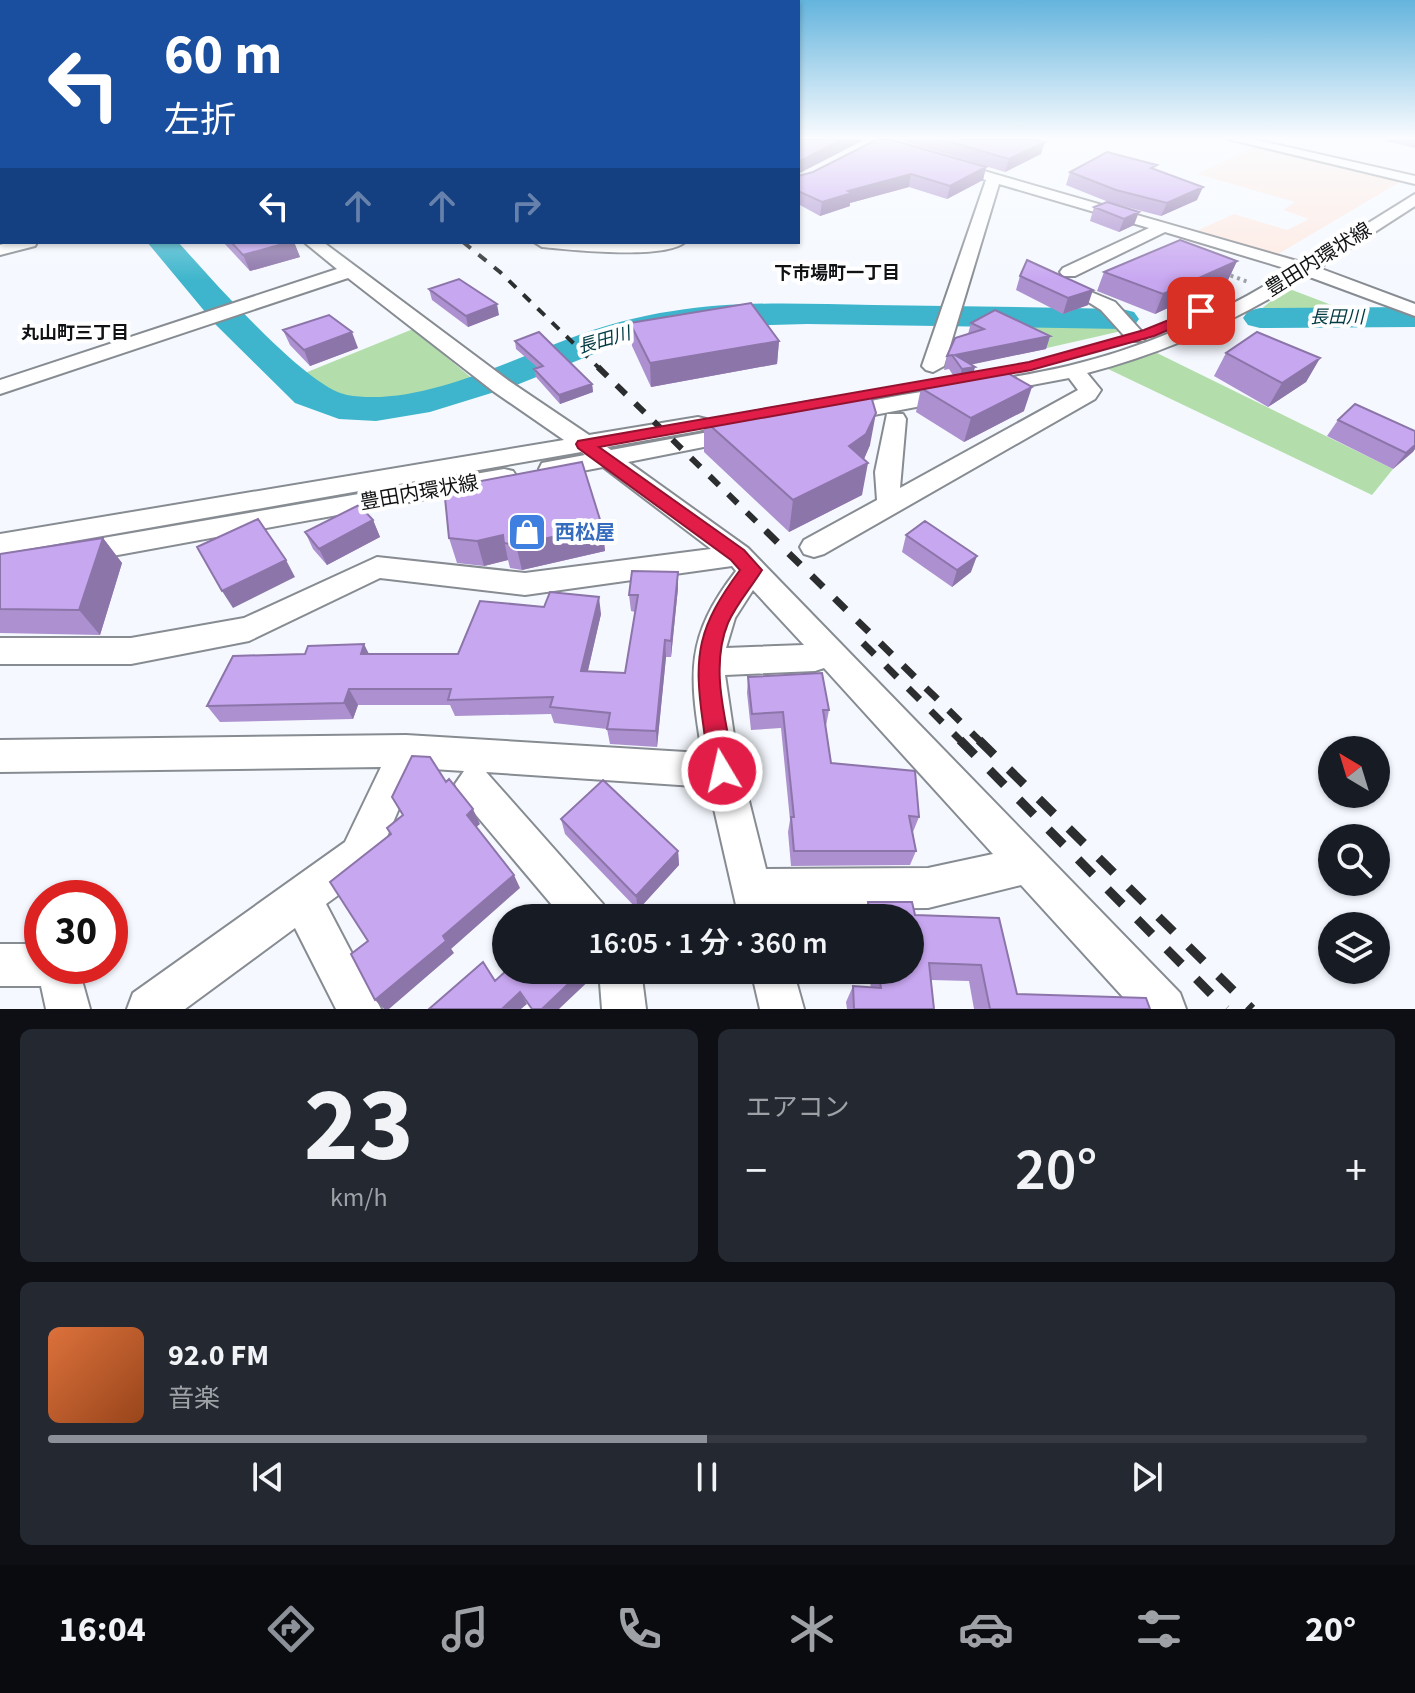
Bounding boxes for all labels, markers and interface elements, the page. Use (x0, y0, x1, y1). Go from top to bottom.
text: 60 m (164, 16, 282, 95)
icon: left (32, 32, 136, 136)
text: 左折 (164, 95, 236, 146)
icon: left (252, 184, 296, 228)
icon: ahead (336, 184, 380, 228)
icon: ahead (420, 184, 464, 228)
icon: right (504, 184, 548, 228)
street label: 豊田内環状線 (1260, 216, 1377, 304)
district label: 下市場町一丁目 (774, 261, 900, 286)
pin (1167, 277, 1235, 345)
icon: arrive (1179, 289, 1223, 333)
water label: 長田川 (1310, 305, 1366, 330)
water label: 長田川 (575, 320, 635, 360)
district label: 丸山町三丁目 (21, 321, 129, 346)
street label: 豊田内環状線 (358, 469, 481, 517)
shop icon: 西松屋 (506, 511, 548, 553)
place label: 西松屋 (555, 519, 615, 547)
position arrow (680, 729, 764, 813)
north arrow (1318, 736, 1390, 808)
map controls (1318, 736, 1390, 984)
button: search (1318, 824, 1390, 896)
speed limit sign: 30 (24, 880, 128, 984)
button: layers (1318, 912, 1390, 984)
text: 16:05 · 1 分 · 360 m (588, 922, 828, 965)
text: 23 (304, 1053, 414, 1201)
text: エアコン (746, 1089, 850, 1126)
text: 20° (1015, 1128, 1097, 1213)
text: − (746, 1140, 767, 1203)
text: + (1345, 1140, 1367, 1203)
text: km/h (330, 1179, 388, 1216)
text: 92.0 FM (168, 1334, 269, 1377)
text: 音楽 (168, 1380, 220, 1417)
icon: previous (246, 1455, 290, 1499)
icon: pause (685, 1455, 729, 1499)
icon: next (1125, 1455, 1169, 1499)
icon: directions (263, 1601, 319, 1657)
icon: music (437, 1601, 493, 1657)
icon: phone (611, 1601, 667, 1657)
icon: climate (784, 1601, 840, 1657)
icon: car (958, 1601, 1014, 1657)
icon: filters (1131, 1601, 1187, 1657)
text: 16:04 (59, 1604, 146, 1655)
text: 20° (1305, 1604, 1356, 1655)

